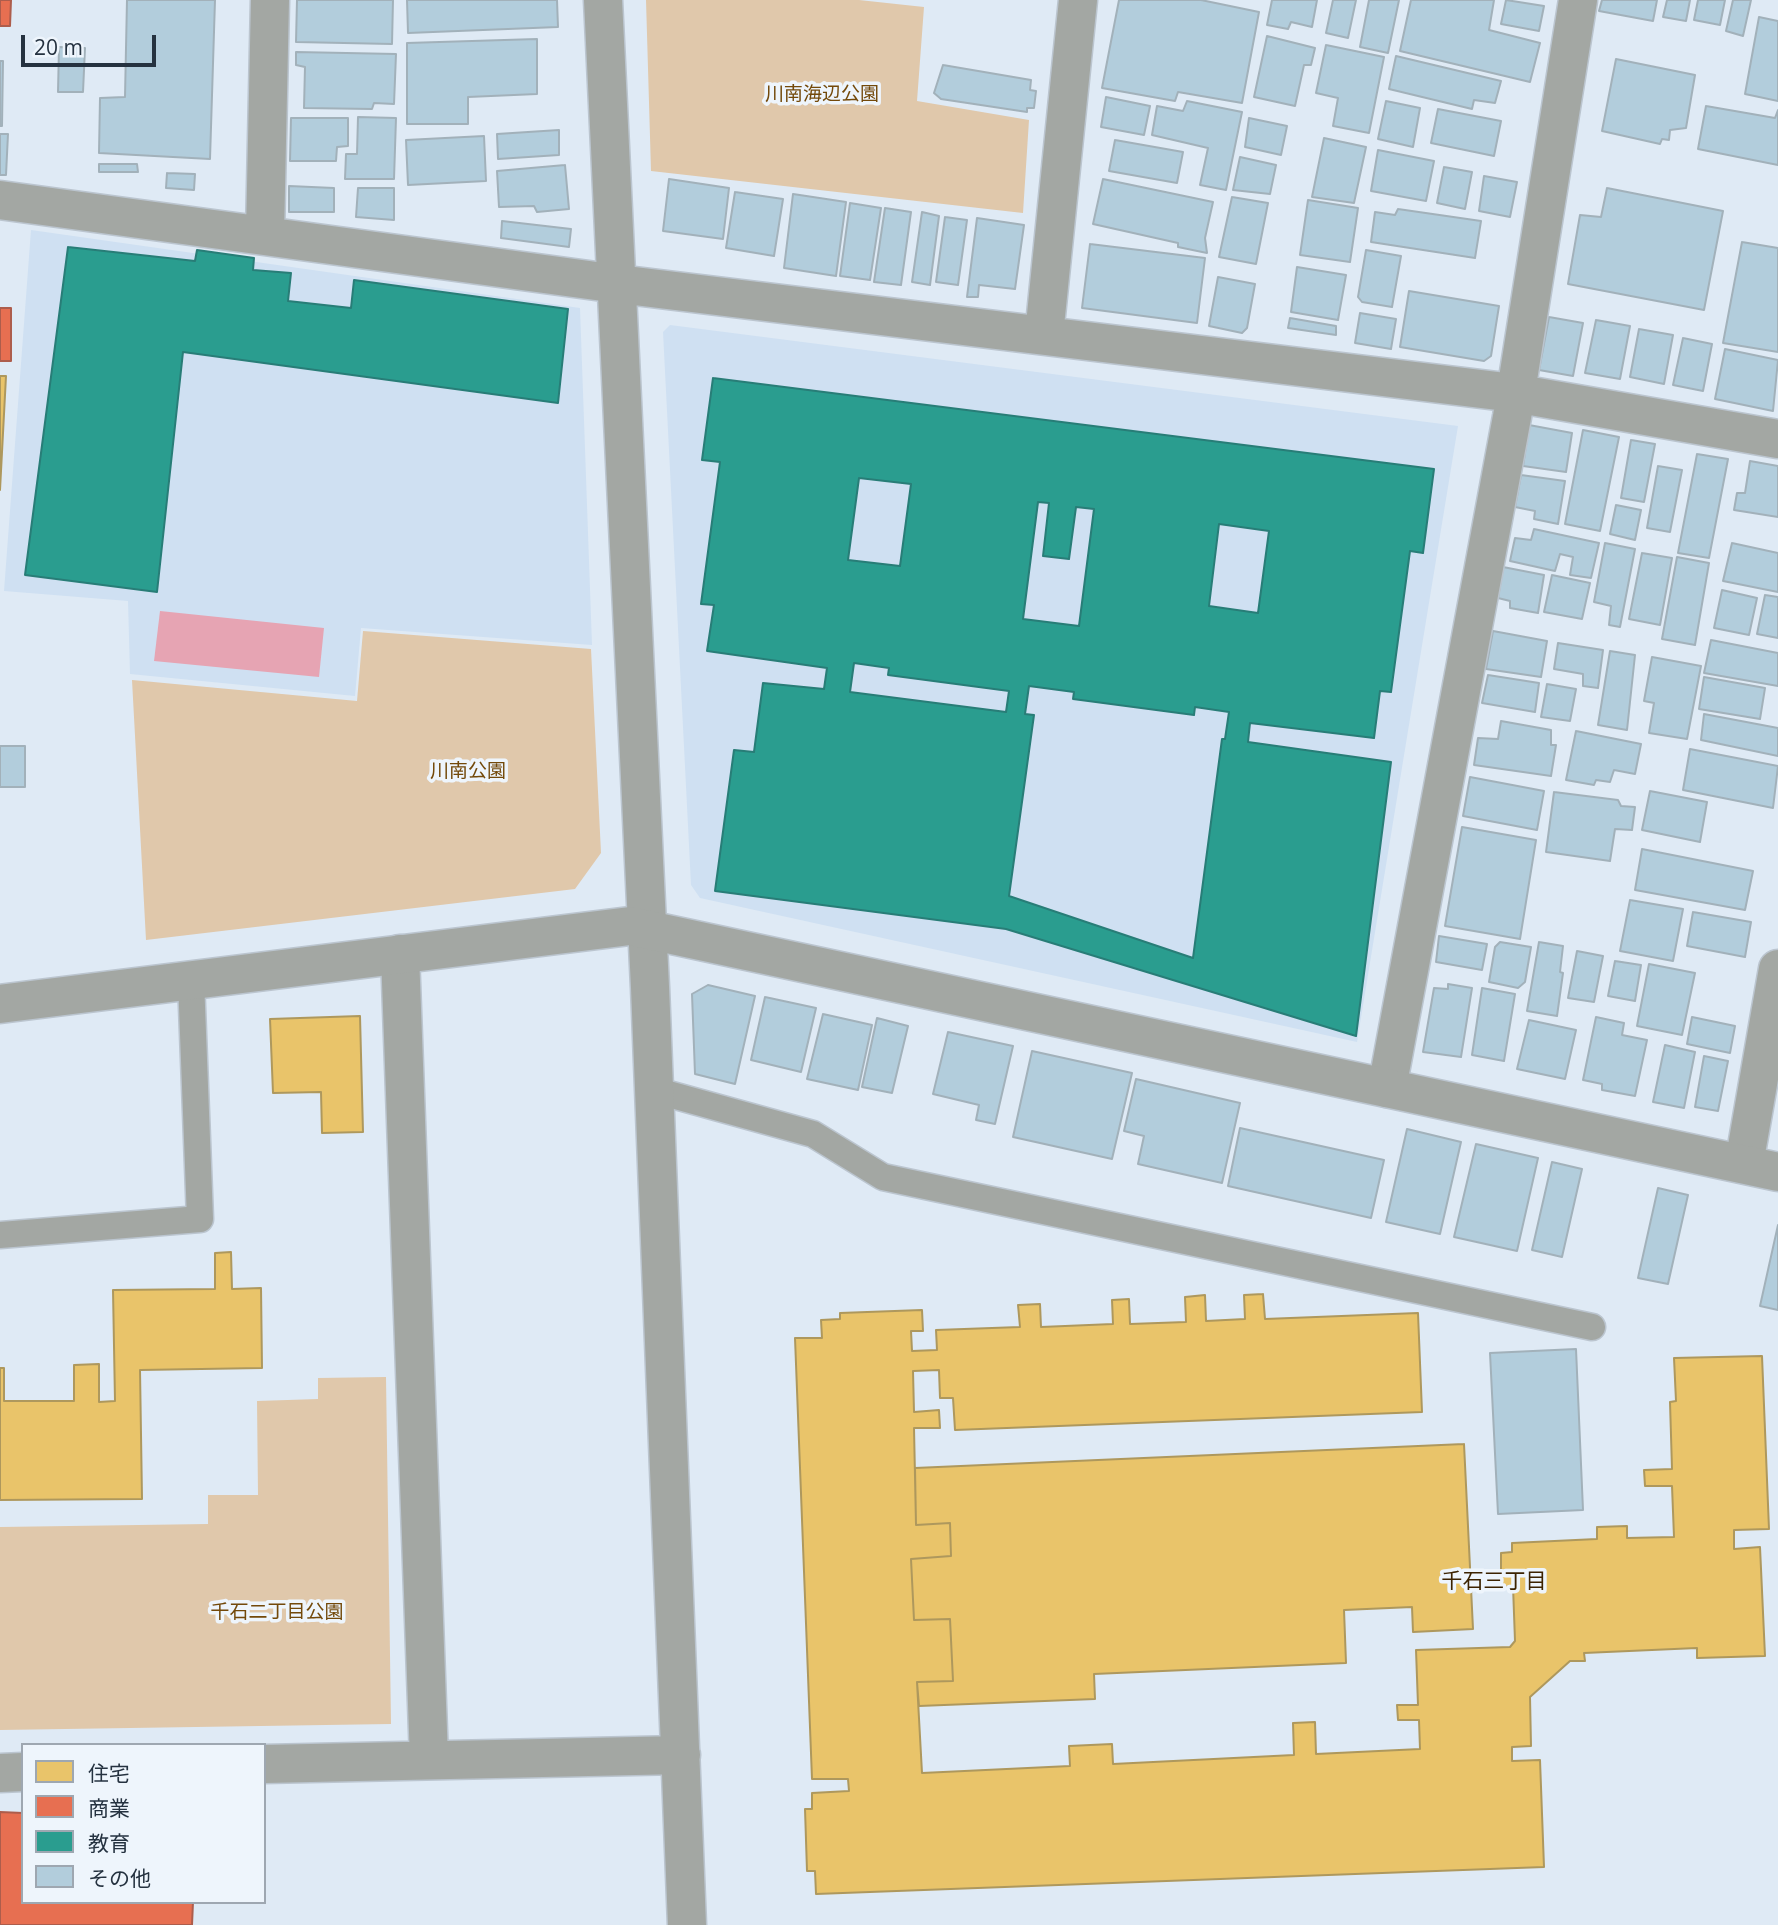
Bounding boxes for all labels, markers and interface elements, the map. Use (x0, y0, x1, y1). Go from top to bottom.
scale bar (24, 21, 159, 65)
text: 20 m (34, 33, 83, 61)
park label: 川南海辺公園 (765, 84, 879, 106)
park label: 川南公園 (430, 761, 506, 783)
district label: 千石三丁目 (1442, 1569, 1546, 1595)
park label: 千石二丁目公園 (211, 1602, 343, 1624)
legend (21, 1743, 266, 1904)
text: 住宅 (88, 1759, 130, 1787)
text: 商業 (88, 1794, 130, 1822)
text: 教育 (88, 1829, 130, 1857)
text: その他 (88, 1864, 151, 1892)

